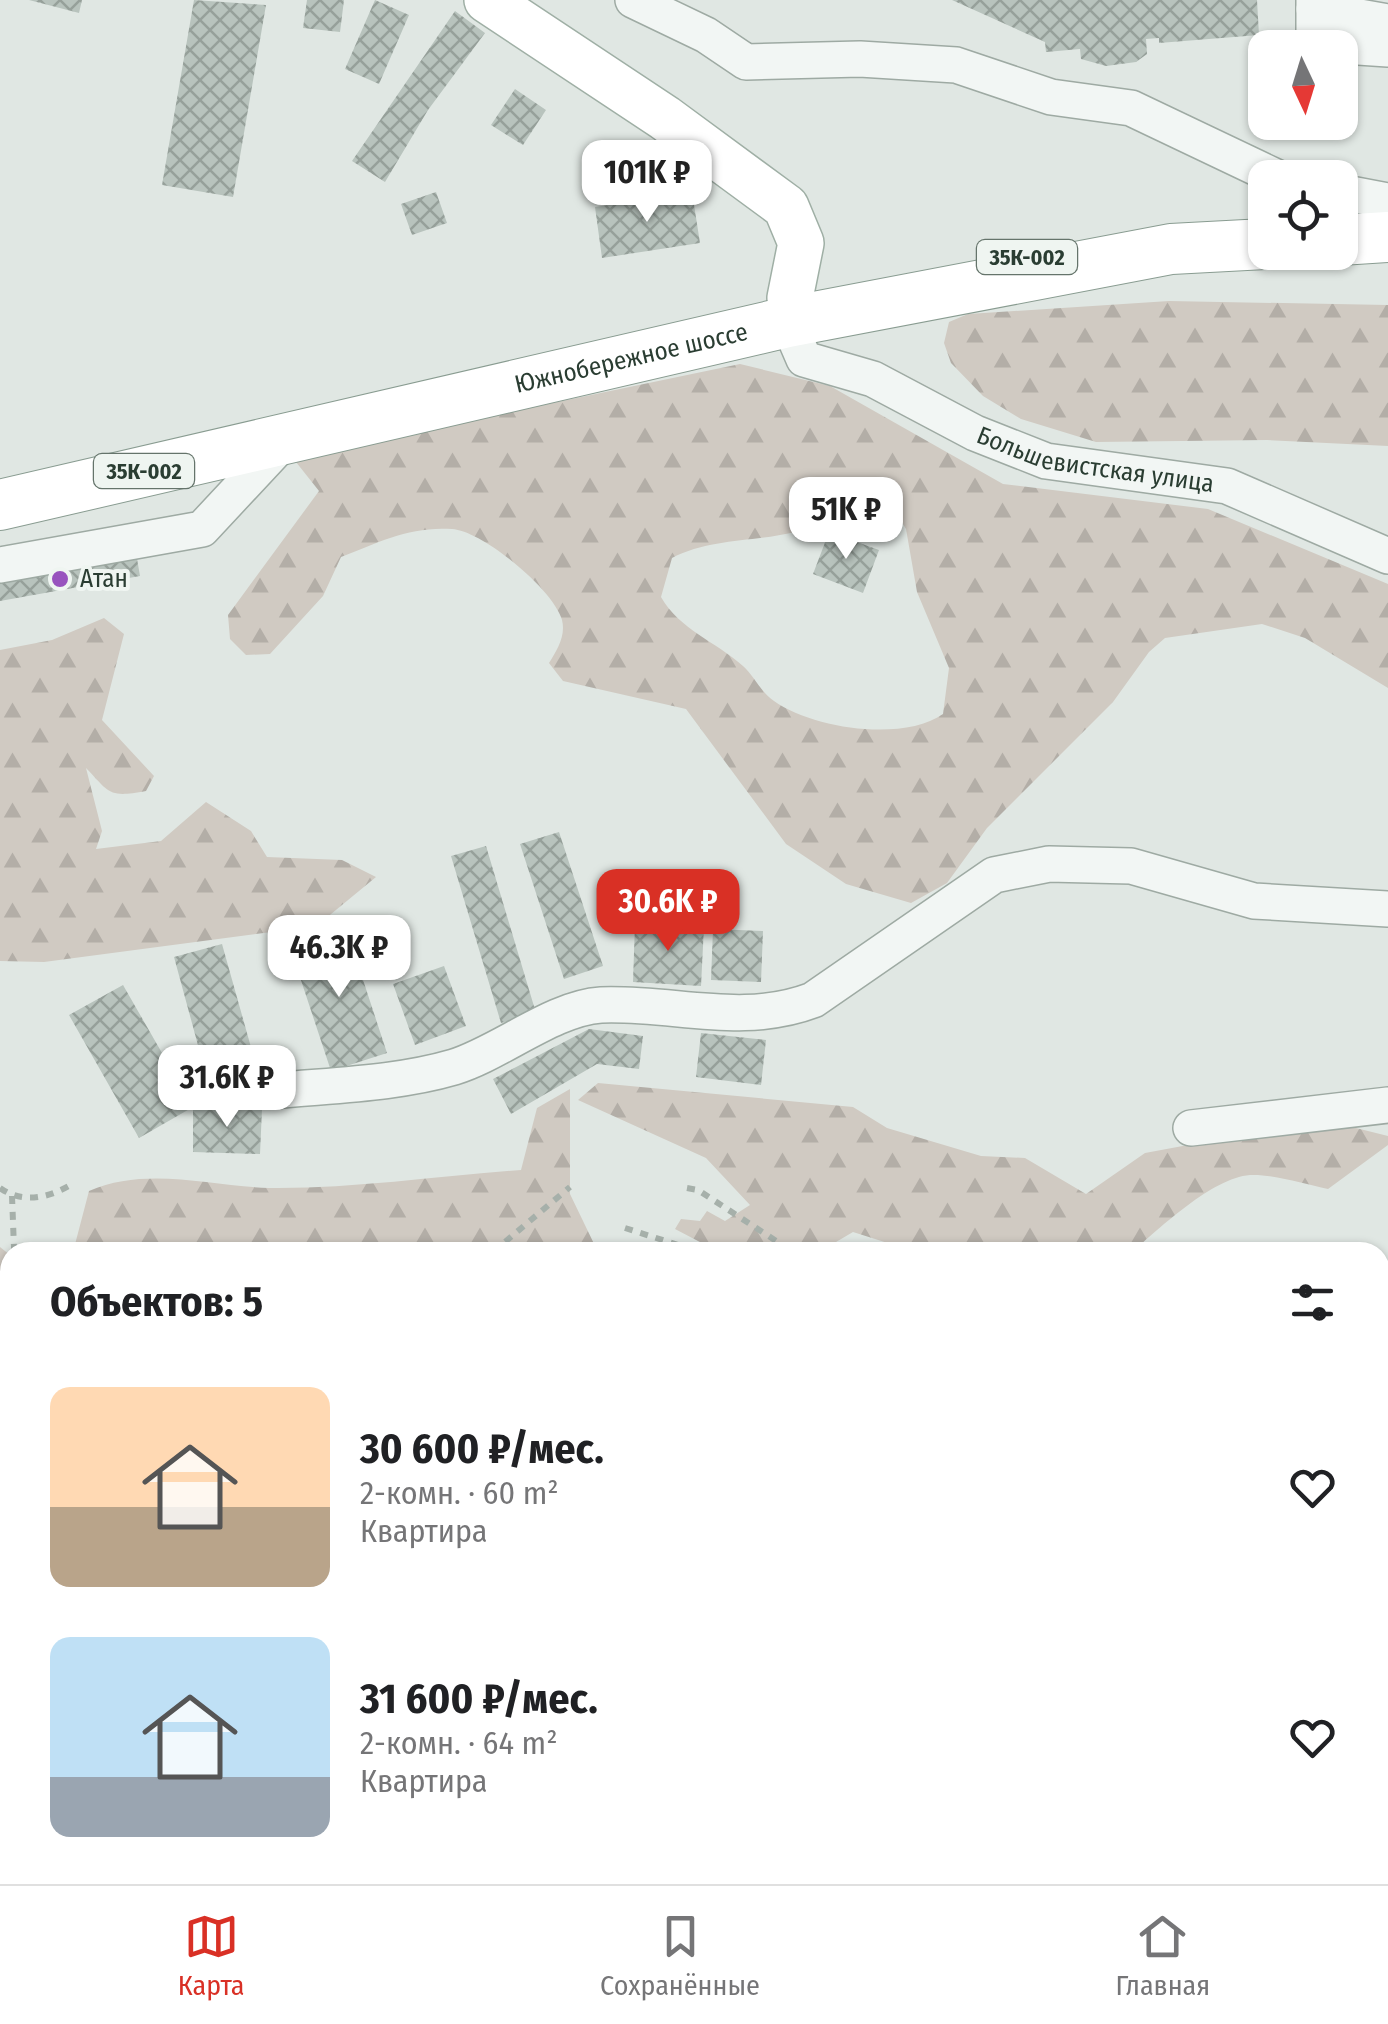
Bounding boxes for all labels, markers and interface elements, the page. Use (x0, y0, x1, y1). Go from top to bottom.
north arrow (1248, 30, 1358, 140)
map controls (1248, 30, 1358, 270)
pin: 101K ₽ (566, 140, 728, 225)
text: 101K ₽ (604, 153, 690, 191)
button: locate (1248, 160, 1358, 270)
road number: 35К-002 (977, 240, 1077, 274)
street label: Южнобережное шоссе (512, 317, 751, 400)
street label: Большевистская улица (973, 420, 1216, 499)
road number: 35К-002 (94, 454, 194, 488)
pin: 51K ₽ (776, 477, 916, 562)
text: 51K ₽ (811, 490, 881, 528)
place label: Атан (80, 564, 128, 594)
marker: Атан (49, 568, 71, 590)
pin: 30.6K ₽ (576, 869, 760, 954)
text: 30.6K ₽ (619, 882, 717, 920)
pin: 46.3K ₽ (247, 915, 431, 1000)
text: 46.3K ₽ (290, 928, 388, 966)
pin: 31.6K ₽ (135, 1045, 319, 1130)
text: 31.6K ₽ (180, 1058, 274, 1096)
icon: filters (1285, 1275, 1340, 1330)
text: Объектов: 5 (50, 1277, 263, 1327)
text: 30 600 ₽/мес. (360, 1424, 604, 1474)
icon: home (130, 1427, 250, 1547)
icon: heart (1285, 1460, 1340, 1515)
text: 2-комн. · 60 m² (360, 1474, 559, 1512)
text: Квартира (360, 1512, 487, 1550)
text: 31 600 ₽/мес. (360, 1674, 598, 1724)
icon: home (130, 1677, 250, 1797)
icon: heart (1285, 1710, 1340, 1765)
text: 2-комн. · 64 m² (360, 1724, 558, 1762)
text: Квартира (360, 1762, 487, 1800)
tab: Карта (178, 1909, 245, 2002)
tab: Сохранённые (600, 1909, 760, 2002)
tab: Главная (1115, 1909, 1210, 2002)

